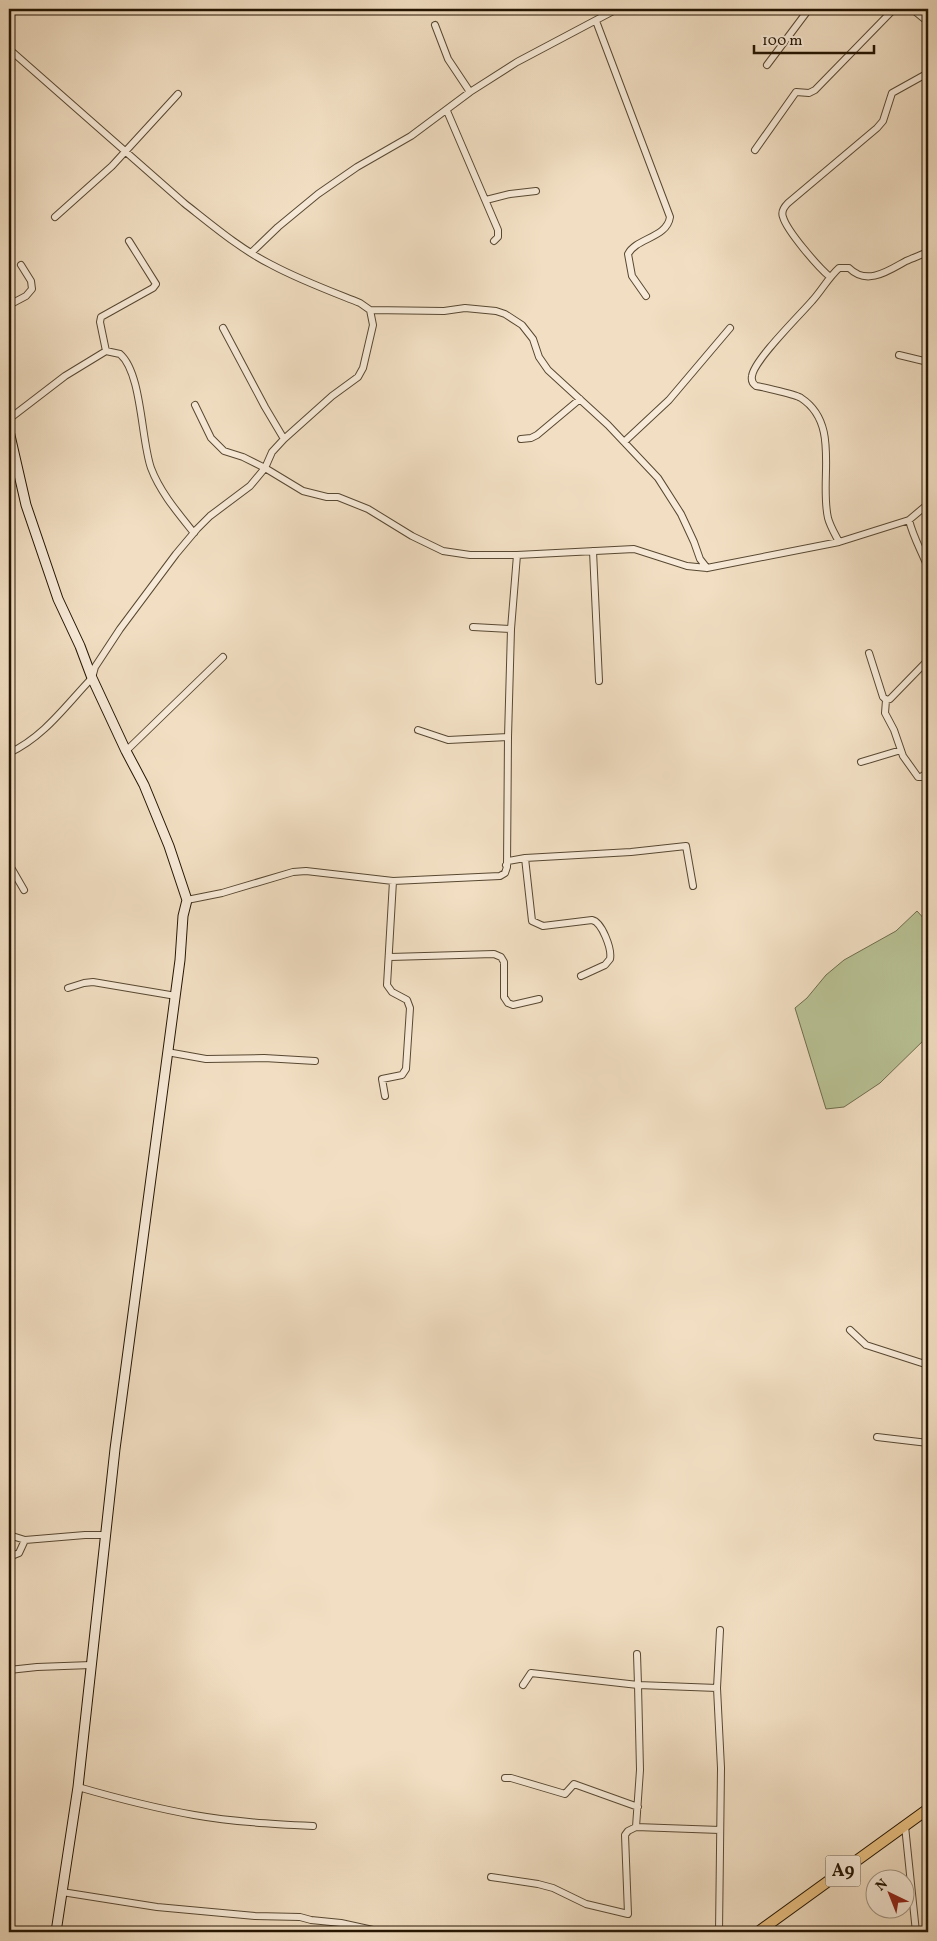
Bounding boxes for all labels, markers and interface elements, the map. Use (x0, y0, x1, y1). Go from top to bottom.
scale bar (754, 22, 874, 54)
text: 100 m (762, 31, 802, 52)
road number: A9 (826, 1855, 860, 1886)
north arrow (864, 1868, 914, 1918)
text: N (872, 1875, 892, 1896)

